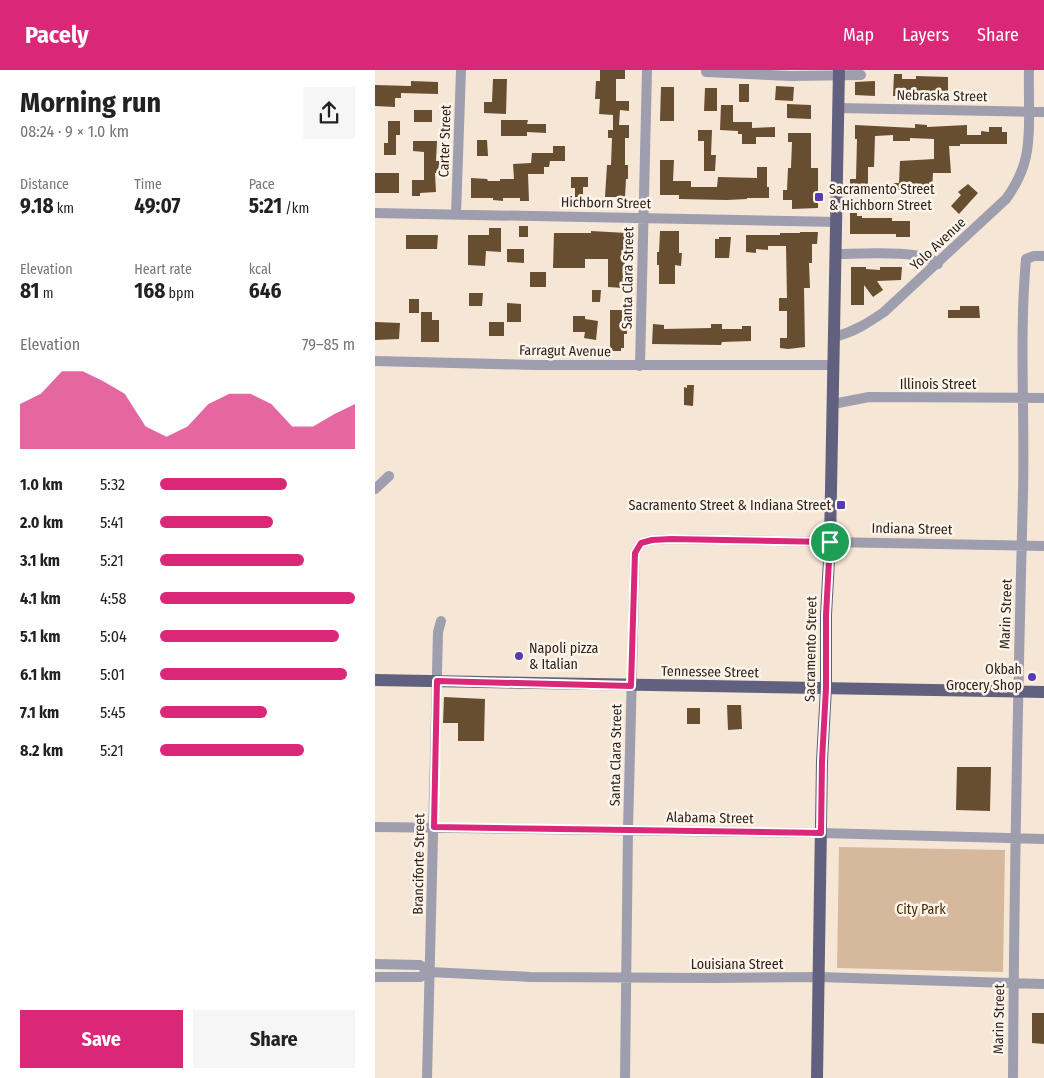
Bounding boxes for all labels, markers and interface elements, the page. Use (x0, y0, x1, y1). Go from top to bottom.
text: Pacely (25, 21, 89, 49)
text: Map (843, 24, 874, 46)
text: Layers (902, 24, 949, 46)
text: Share (977, 24, 1019, 46)
text: Morning run (20, 86, 161, 119)
button: share (303, 87, 355, 139)
street label: Nebraska Street (896, 87, 988, 105)
street label: Carter Street (435, 104, 455, 178)
text: 08:24 · 9 × 1.0 km (20, 122, 129, 141)
text: Distance (20, 176, 69, 193)
text: Time (134, 176, 162, 193)
text: Pace (249, 176, 275, 193)
place label: Sacramento Street & Hichborn Street (829, 181, 935, 214)
marker: Sacramento Street & Hichborn Street (813, 191, 825, 203)
text: 9.18 (20, 193, 54, 219)
text: 49:07 (134, 193, 180, 219)
text: 5:21 (249, 193, 282, 219)
street label: Hichborn Street (561, 194, 652, 212)
text: km (54, 200, 74, 217)
text: /km (282, 200, 309, 217)
street label: Yolo Avenue (907, 214, 969, 274)
street label: Santa Clara Street (619, 226, 637, 329)
text: Elevation (20, 261, 73, 278)
text: Heart rate (134, 261, 192, 278)
text: kcal (249, 261, 271, 278)
text: 81 (20, 278, 40, 304)
text: 168 (134, 278, 165, 304)
text: 646 (249, 278, 281, 304)
text: m (40, 285, 54, 302)
text: bpm (165, 285, 194, 302)
text: Elevation (20, 335, 80, 354)
text: 79–85 m (302, 335, 355, 354)
street label: Farragut Avenue (519, 342, 611, 360)
street label: Illinois Street (900, 376, 977, 393)
text: 1.0 km (20, 475, 63, 494)
text: 5:32 (100, 475, 125, 494)
place label: Sacramento Street & Indiana Street (629, 497, 831, 514)
marker: Sacramento Street & Indiana Street (835, 499, 847, 511)
text: 2.0 km (20, 513, 63, 532)
text: 5:41 (100, 513, 124, 532)
street label: Indiana Street (871, 520, 953, 538)
pin (809, 521, 851, 563)
icon: arrive (816, 528, 844, 556)
text: 3.1 km (20, 551, 60, 570)
text: 5:21 (100, 551, 124, 570)
street label: Marin Street (996, 578, 1016, 649)
text: 4.1 km (20, 589, 61, 608)
text: 4:58 (100, 589, 127, 608)
street label: Sacramento Street (802, 596, 820, 702)
text: 5.1 km (20, 627, 60, 646)
text: 5:04 (100, 627, 127, 646)
place label: Napoli pizza & Italian (529, 640, 599, 673)
marker: Napoli pizza & Italian (513, 650, 525, 662)
place label: Okbah Grocery Shop (946, 661, 1022, 694)
street label: Tennessee Street (661, 663, 759, 681)
text: 6.1 km (20, 665, 61, 684)
text: 5:01 (100, 665, 125, 684)
marker: Okbah Grocery Shop (1026, 671, 1038, 683)
text: 7.1 km (20, 703, 59, 722)
text: 5:45 (100, 703, 126, 722)
street label: Santa Clara Street (607, 703, 625, 806)
text: 8.2 km (20, 741, 63, 760)
text: 5:21 (100, 741, 124, 760)
street label: Alabama Street (666, 809, 754, 827)
street label: Branciforte Street (410, 813, 428, 915)
park label: City Park (896, 901, 946, 918)
street label: Louisiana Street (691, 956, 784, 973)
street label: Marin Street (990, 983, 1008, 1054)
button: Save (20, 1010, 183, 1068)
button: Share (193, 1010, 355, 1068)

